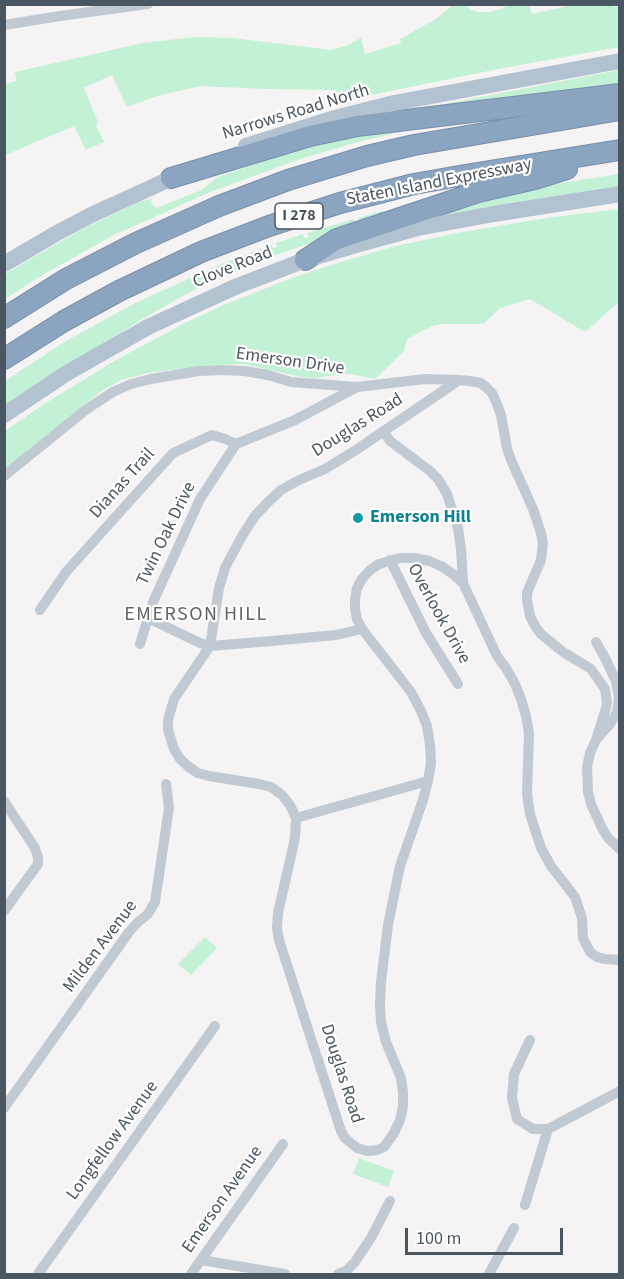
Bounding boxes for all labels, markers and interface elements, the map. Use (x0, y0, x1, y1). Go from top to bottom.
street label: Narrows Road North (220, 80, 372, 146)
street label: Staten Island Expressway (344, 154, 534, 212)
road number: I 278 (275, 203, 323, 229)
street label: Clove Road (190, 242, 276, 294)
street label: Emerson Drive (234, 344, 346, 380)
street label: Douglas Road (309, 390, 407, 462)
street label: Dianas Trail (86, 444, 160, 524)
street label: Twin Oak Drive (133, 479, 201, 589)
place label: Emerson Hill (370, 507, 471, 529)
marker: Emerson Hill (351, 511, 365, 525)
street label: Overlook Drive (402, 560, 474, 668)
district label: EMERSON HILL (124, 604, 268, 628)
street label: Milden Avenue (59, 897, 143, 997)
street label: Douglas Road (315, 1022, 367, 1126)
street label: Longfellow Avenue (63, 1077, 163, 1205)
street label: Emerson Avenue (178, 1142, 268, 1258)
scale bar (408, 1216, 566, 1254)
text: 100 m (416, 1226, 461, 1251)

